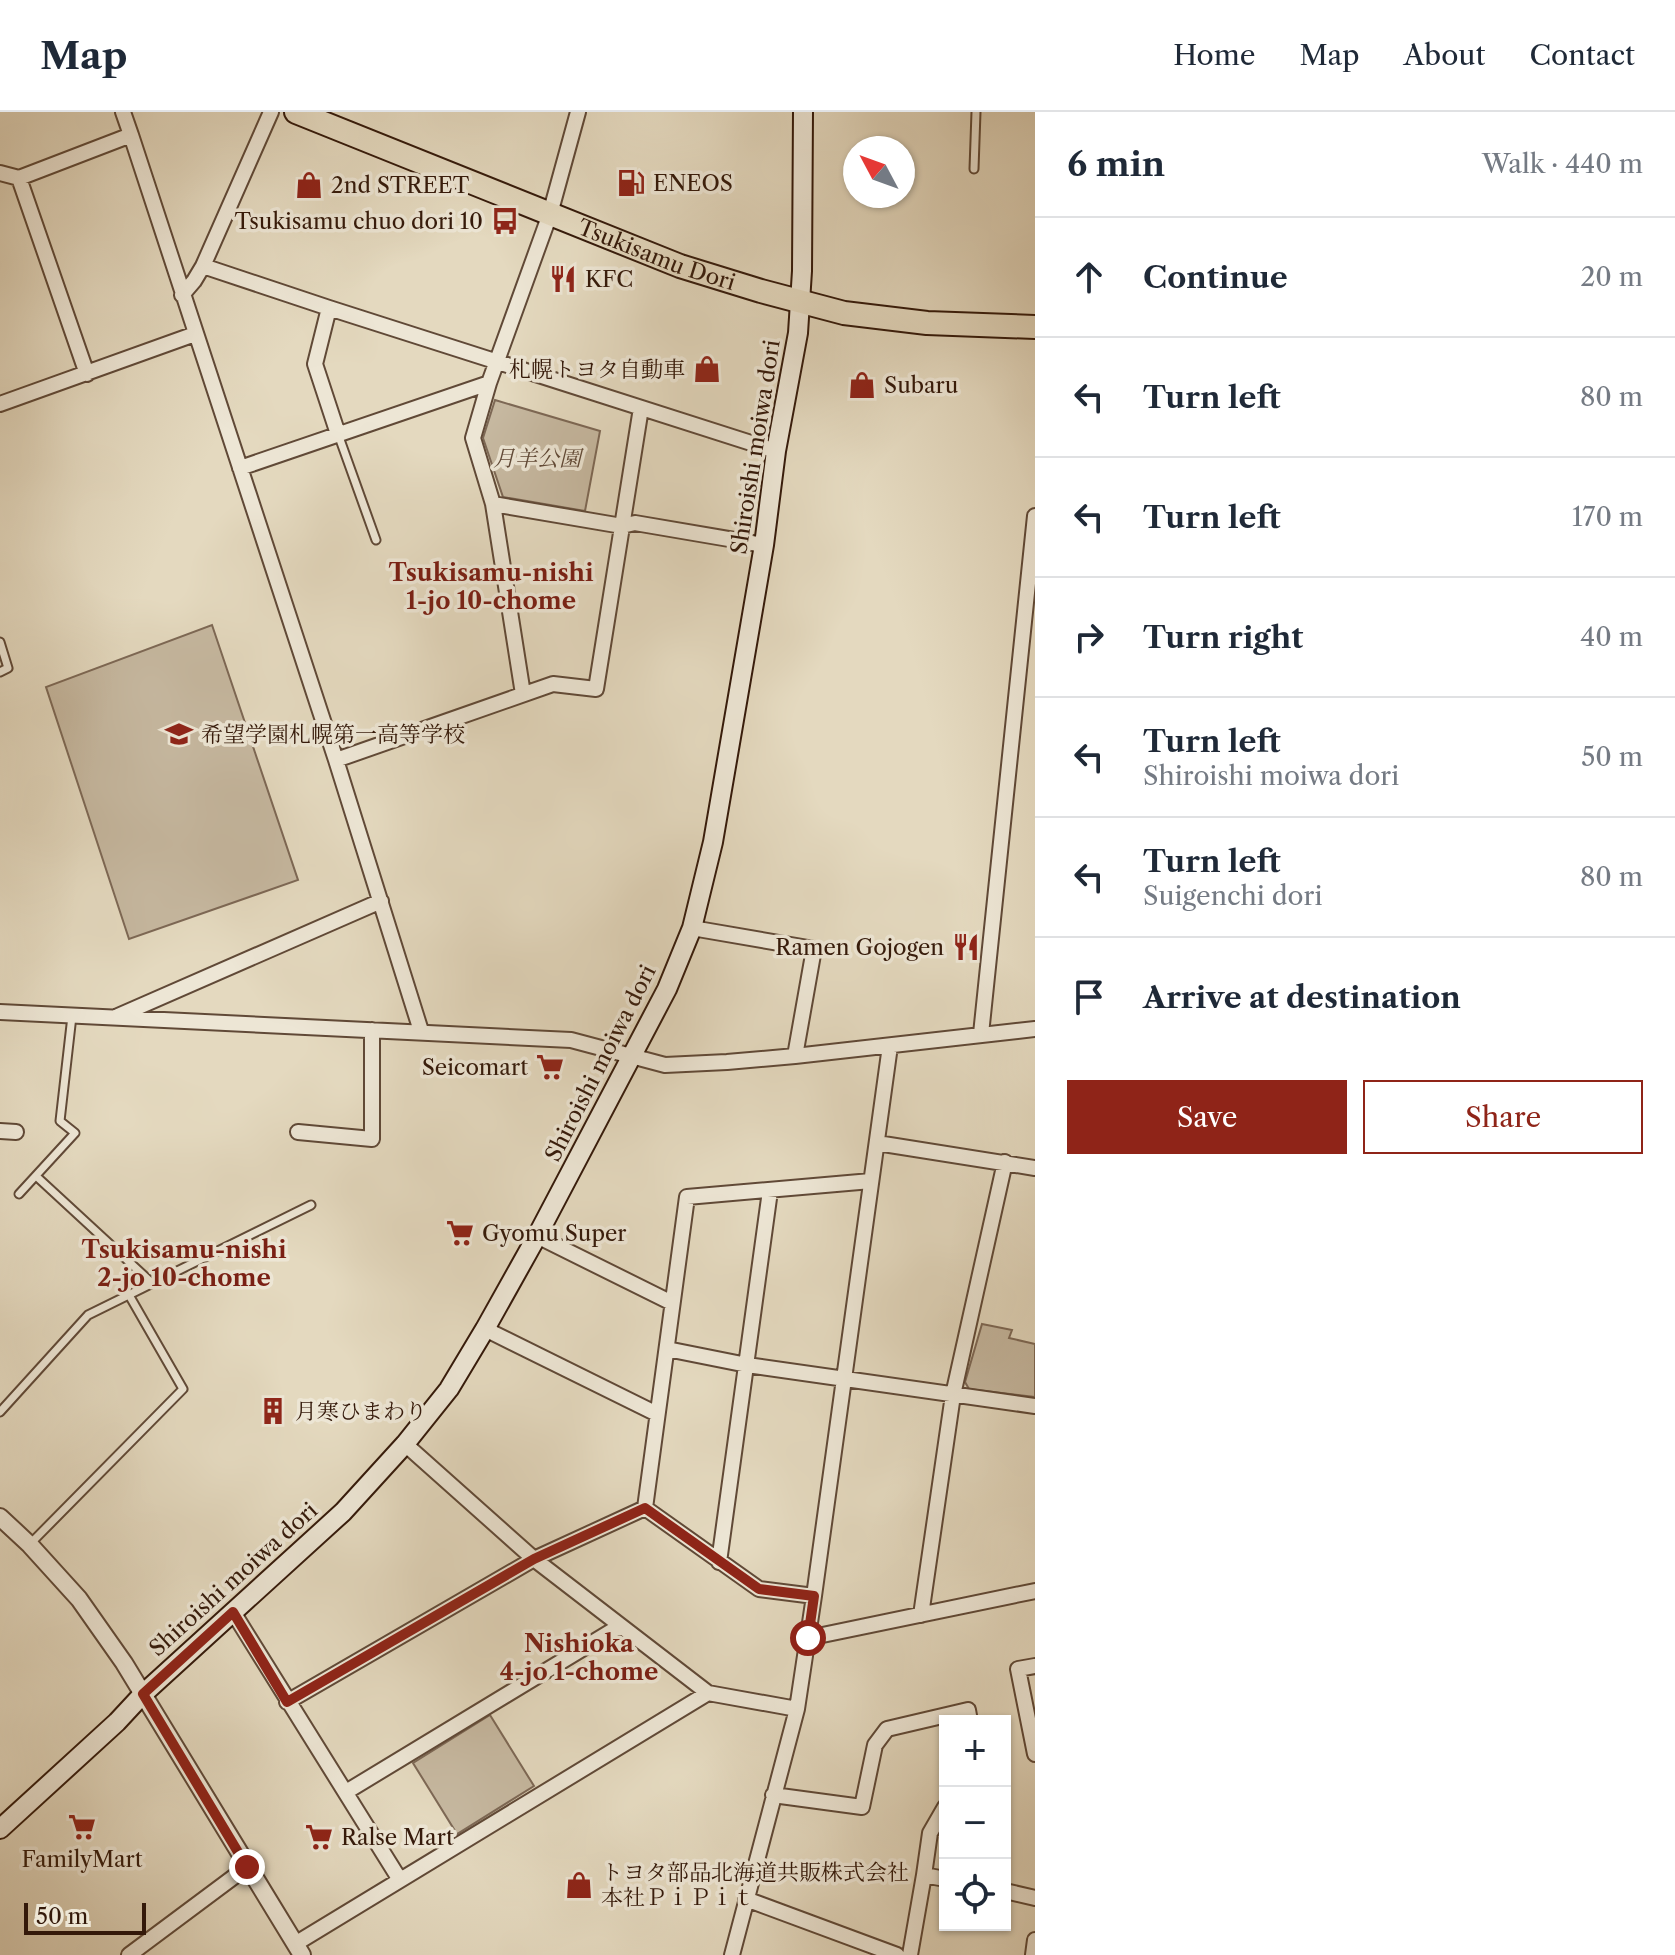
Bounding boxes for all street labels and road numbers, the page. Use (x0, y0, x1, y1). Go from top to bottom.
street label: Tsukisamu Dori (574, 213, 739, 296)
street label: Shiroishi moiwa dori (725, 338, 786, 556)
street label: Shiroishi moiwa dori (539, 960, 662, 1166)
street label: Shiroishi moiwa dori (144, 1497, 323, 1662)

